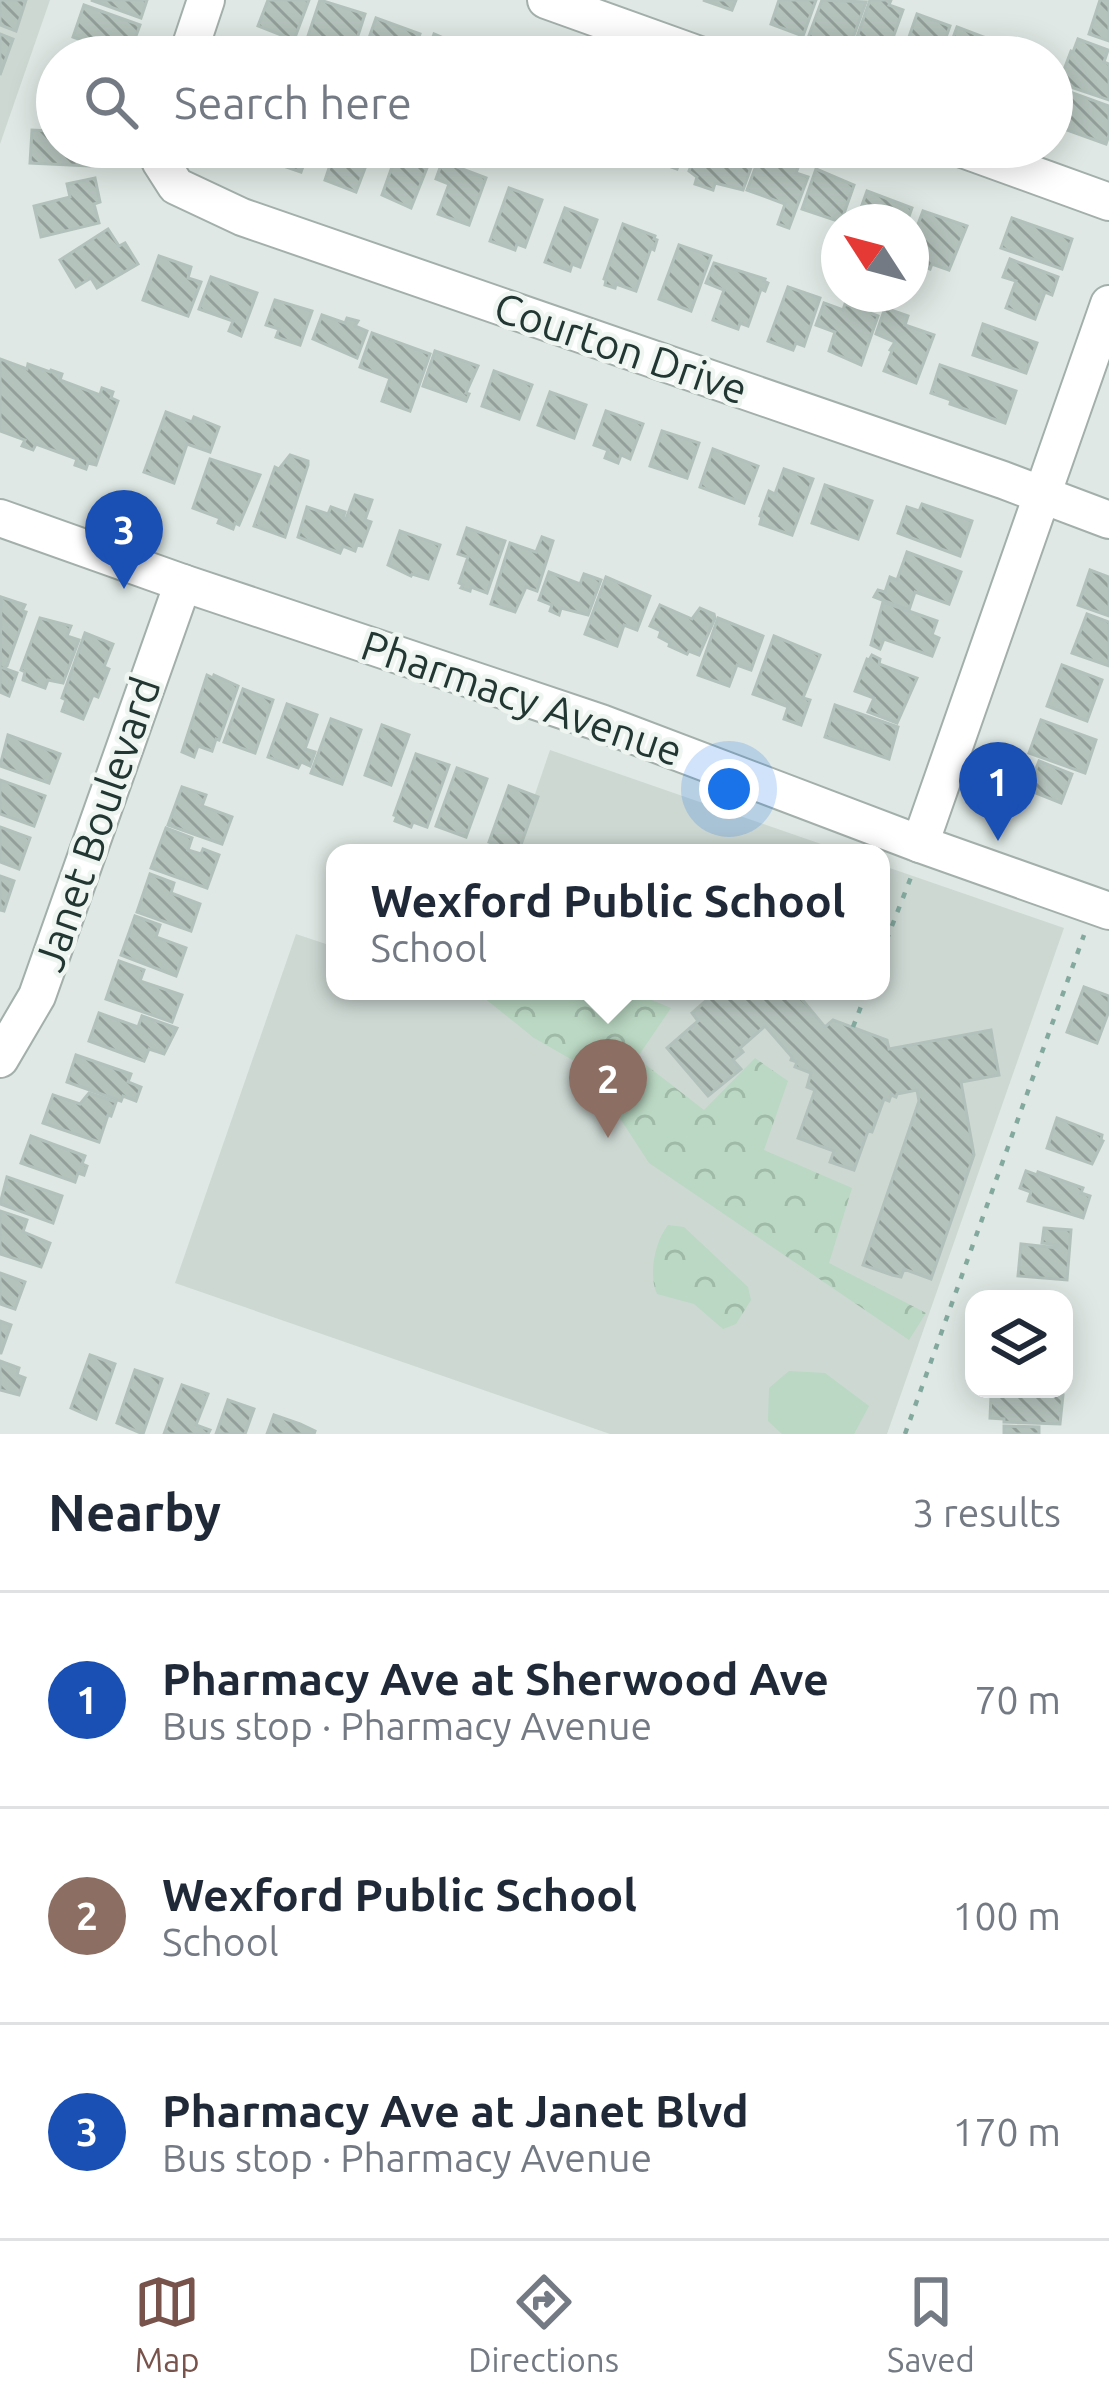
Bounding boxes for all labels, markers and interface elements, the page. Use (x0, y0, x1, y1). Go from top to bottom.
search box (36, 36, 1073, 168)
icon: search (78, 69, 144, 135)
text: Search here (174, 77, 412, 128)
north arrow (821, 204, 929, 312)
street label: Courton Drive (489, 282, 754, 413)
pin: 3 (85, 490, 163, 589)
street label: Pharmacy Avenue (356, 621, 689, 774)
street label: Janet Boulevard (24, 671, 169, 977)
pin: 1 (959, 742, 1037, 841)
your location (699, 759, 759, 819)
popup (326, 844, 890, 1000)
text: Wexford Public School (370, 875, 846, 926)
text: School (370, 926, 487, 969)
pin: 2 (569, 1039, 647, 1138)
map controls (965, 1290, 1073, 1398)
button: layers (965, 1290, 1073, 1398)
text: Nearby (48, 1483, 221, 1541)
text: 3 results (912, 1491, 1061, 1534)
text: Pharmacy Ave at Sherwood Ave (162, 1653, 829, 1704)
text: 1 (76, 1678, 98, 1721)
text: 70 m (974, 1678, 1061, 1721)
text: Bus stop · Pharmacy Avenue (162, 1704, 652, 1747)
text: Wexford Public School (162, 1869, 637, 1920)
text: 2 (76, 1894, 98, 1937)
text: 100 m (952, 1894, 1061, 1937)
text: School (162, 1920, 279, 1963)
text: Pharmacy Ave at Janet Blvd (162, 2085, 749, 2136)
text: 3 (76, 2110, 98, 2153)
text: 170 m (952, 2110, 1061, 2153)
text: Bus stop · Pharmacy Avenue (162, 2136, 652, 2179)
tab: Map (134, 2269, 200, 2378)
tab: Directions (468, 2269, 619, 2378)
tab: Saved (887, 2269, 975, 2378)

